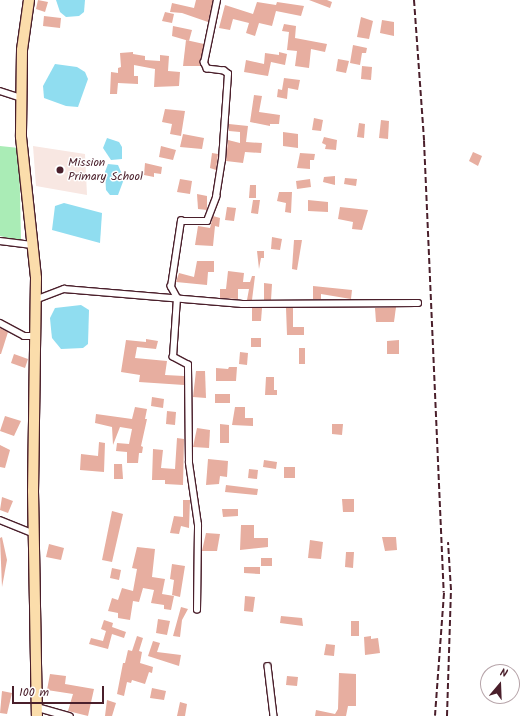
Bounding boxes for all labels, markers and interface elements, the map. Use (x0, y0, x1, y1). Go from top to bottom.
place label: Mission Primary School (68, 156, 143, 184)
marker: Mission Primary School (55, 165, 65, 175)
north arrow (480, 664, 520, 704)
text: N (497, 664, 510, 683)
scale bar (14, 678, 106, 704)
text: 100 m (19, 683, 49, 702)

